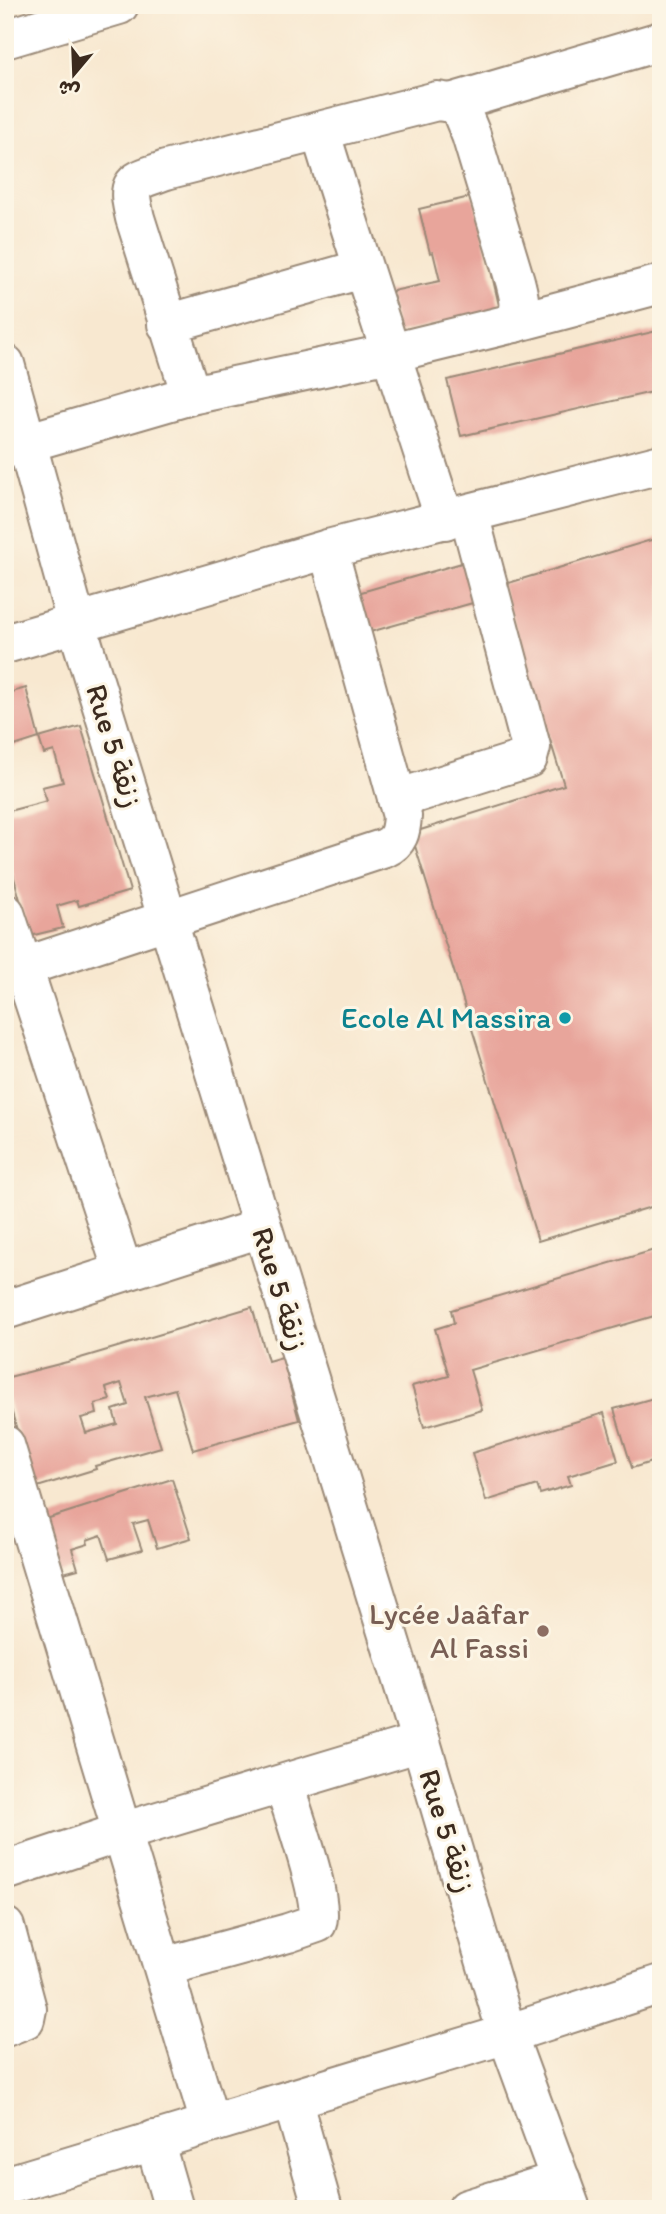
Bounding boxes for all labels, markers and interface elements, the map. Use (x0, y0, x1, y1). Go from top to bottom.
north arrow (38, 38, 108, 108)
text: ش (55, 75, 82, 104)
street label: Rue 5 زنقة (78, 680, 151, 812)
place label: Ecole Al Massira (341, 999, 551, 1036)
marker: Ecole Al Massira (557, 1010, 573, 1026)
street label: Rue 5 زنقة (244, 1223, 317, 1355)
place label: Lycée Jaâfar Al Fassi (369, 1595, 530, 1666)
marker: Lycée Jaâfar Al Fassi (535, 1623, 551, 1639)
street label: Rue 5 زنقة (411, 1765, 484, 1897)

